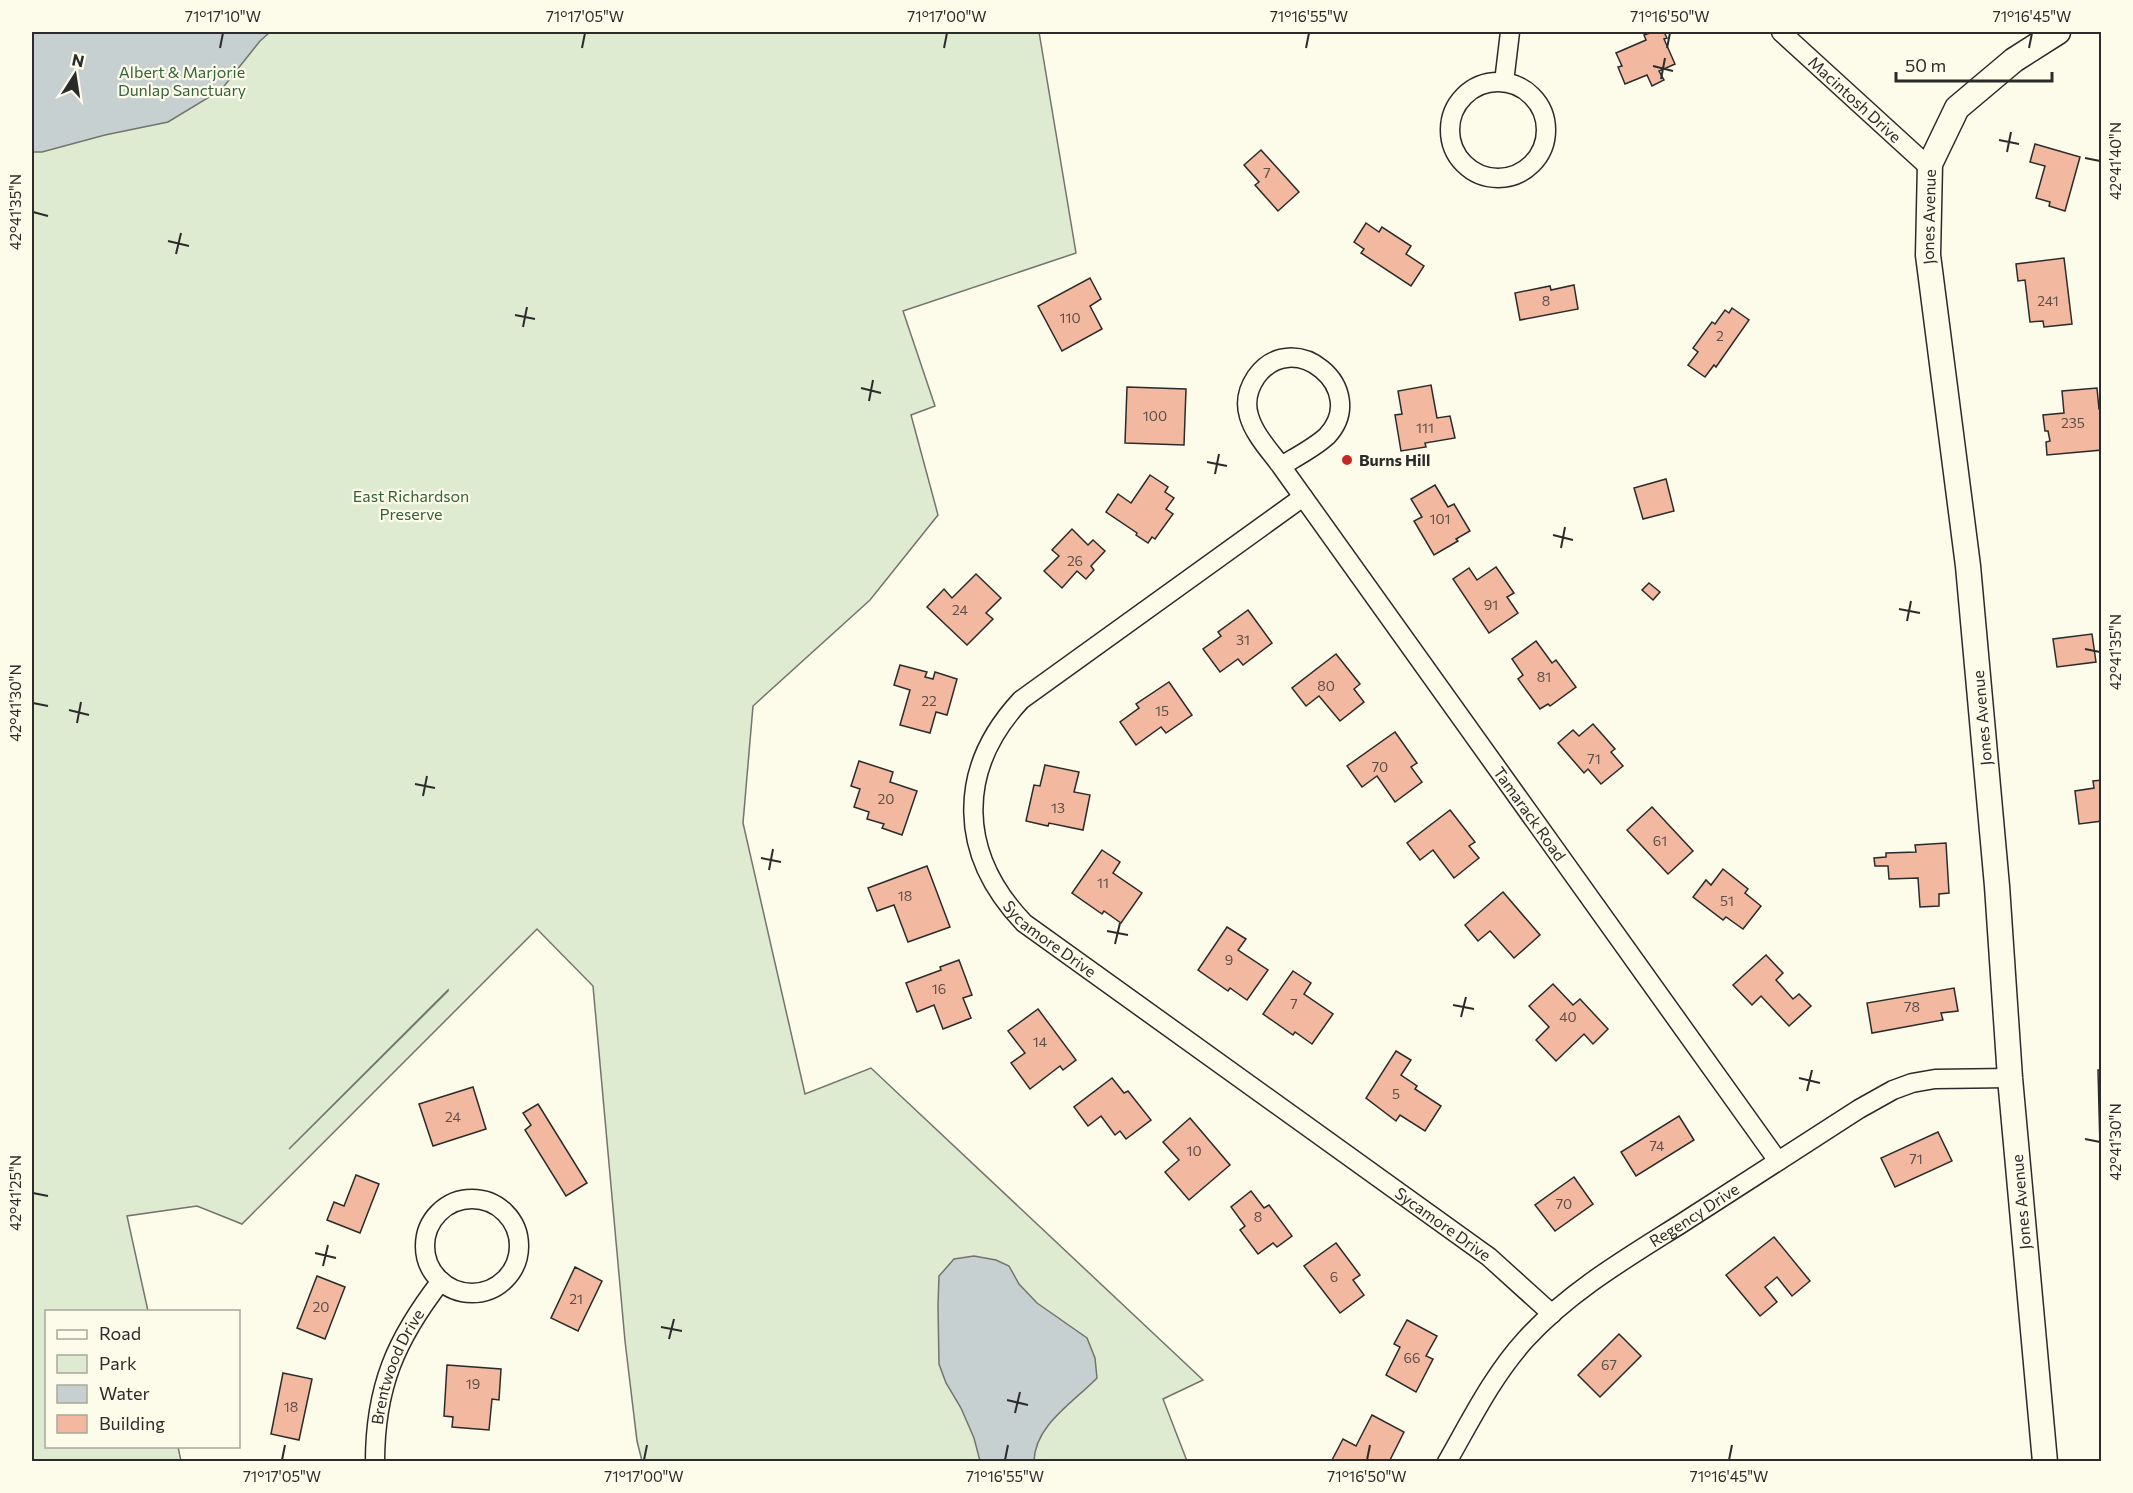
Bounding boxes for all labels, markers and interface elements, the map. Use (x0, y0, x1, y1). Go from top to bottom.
text: 71°17'10"W (185, 7, 261, 25)
text: 71°17'05"W (546, 7, 624, 25)
text: 71°17'00"W (907, 7, 987, 25)
text: 71°16'55"W (1270, 7, 1348, 25)
text: 71°16'50"W (1630, 7, 1710, 25)
text: 71°16'45"W (1993, 7, 2071, 25)
north arrow (45, 45, 105, 105)
scale bar (1896, 45, 2052, 83)
text: N (70, 49, 86, 70)
street label: Macintosh Drive (1805, 52, 1906, 146)
text: 50 m (1905, 54, 1946, 76)
park label: Albert & Marjorie Dunlap Sanctuary (118, 62, 246, 99)
text: 42°41'40"N (2106, 122, 2124, 200)
house number: 7 (1263, 164, 1271, 181)
street label: Jones Avenue (1918, 169, 1939, 266)
text: 42°41'35"N (6, 174, 24, 250)
house number: 8 (1542, 292, 1550, 309)
house number: 241 (2037, 292, 2059, 309)
house number: 110 (1059, 309, 1081, 326)
house number: 2 (1716, 327, 1724, 344)
house number: 100 (1143, 407, 1167, 424)
house number: 235 (2061, 414, 2085, 431)
house number: 111 (1416, 419, 1434, 436)
place label: Burns Hill (1359, 450, 1430, 469)
marker: Burns Hill (1340, 453, 1354, 467)
park label: East Richardson Preserve (353, 486, 469, 523)
house number: 101 (1429, 510, 1451, 527)
house number: 26 (1067, 552, 1083, 569)
house number: 91 (1484, 596, 1498, 613)
house number: 24 (952, 601, 969, 618)
text: 42°41'35"N (2106, 614, 2124, 690)
house number: 31 (1236, 631, 1250, 648)
text: 42°41'30"N (6, 664, 24, 742)
house number: 81 (1537, 668, 1551, 685)
street label: Jones Avenue (1968, 670, 1995, 766)
house number: 80 (1317, 677, 1335, 694)
house number: 22 (921, 692, 937, 709)
house number: 15 (1155, 702, 1169, 719)
house number: 71 (1587, 750, 1601, 767)
house number: 70 (1372, 758, 1388, 775)
street label: Tamarack Road (1490, 763, 1570, 864)
house number: 20 (878, 790, 894, 807)
house number: 13 (1051, 799, 1065, 816)
house number: 61 (1653, 832, 1667, 849)
house number: 11 (1097, 874, 1109, 891)
house number: 18 (898, 887, 912, 904)
house number: 51 (1720, 892, 1734, 909)
street label: Sycamore Drive (1000, 896, 1100, 981)
house number: 9 (1225, 951, 1233, 968)
house number: 16 (932, 980, 946, 997)
house number: 7 (1290, 995, 1298, 1012)
house number: 78 (1904, 998, 1920, 1015)
house number: 40 (1559, 1008, 1577, 1025)
house number: 14 (1033, 1033, 1048, 1050)
house number: 5 (1392, 1085, 1400, 1102)
text: 42°41'30"N (2106, 1103, 2124, 1181)
house number: 24 (445, 1108, 462, 1125)
house number: 74 (1650, 1137, 1665, 1154)
house number: 10 (1186, 1142, 1202, 1159)
house number: 71 (1909, 1150, 1923, 1167)
street label: Jones Avenue (2007, 1154, 2034, 1250)
text: 42°41'25"N (6, 1155, 24, 1231)
street label: Regency Drive (1645, 1179, 1742, 1250)
street label: Sycamore Drive (1392, 1183, 1495, 1264)
house number: 70 (1556, 1195, 1572, 1212)
house number: 8 (1254, 1208, 1262, 1225)
house number: 6 (1330, 1268, 1338, 1285)
house number: 21 (569, 1290, 583, 1307)
house number: 20 (313, 1298, 329, 1315)
street label: Brentwood Drive (367, 1305, 427, 1426)
legend (45, 1310, 240, 1448)
text: Road (99, 1322, 141, 1344)
house number: 66 (1404, 1349, 1421, 1366)
text: Park (99, 1352, 137, 1374)
house number: 67 (1601, 1356, 1617, 1373)
house number: 19 (466, 1375, 480, 1392)
text: Water (99, 1382, 150, 1404)
house number: 18 (284, 1398, 298, 1415)
text: Building (99, 1412, 165, 1434)
text: 71°17'05"W (243, 1467, 321, 1485)
text: 71°17'00"W (604, 1467, 684, 1485)
text: 71°16'55"W (966, 1467, 1044, 1485)
text: 71°16'50"W (1327, 1467, 1407, 1485)
text: 71°16'45"W (1690, 1467, 1768, 1485)

